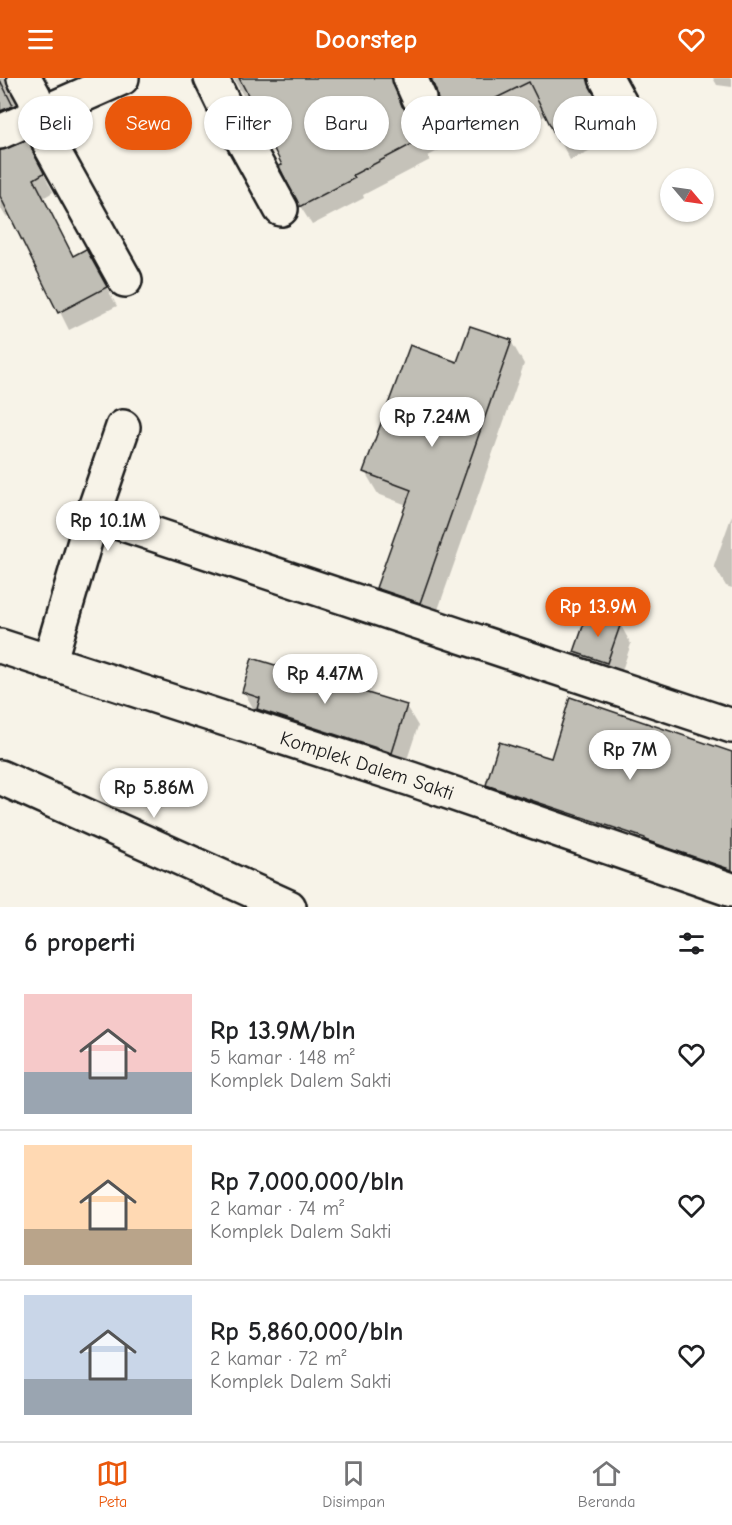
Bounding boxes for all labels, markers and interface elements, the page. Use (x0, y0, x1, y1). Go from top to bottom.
icon: menu (24, 23, 57, 56)
icon: heart (675, 23, 708, 56)
text: Doorstep (315, 24, 417, 55)
chip: Beli (18, 96, 93, 150)
chip: Sewa (105, 96, 192, 150)
chip: Filter (204, 96, 292, 150)
chip: Baru (304, 96, 389, 150)
chip: Apartemen (401, 96, 541, 150)
chip: Rumah (553, 96, 657, 150)
north arrow (660, 168, 714, 222)
map controls (660, 168, 714, 222)
pin: Rp 7.24M (370, 397, 494, 448)
text: Rp 7.24M (394, 405, 470, 428)
pin: Rp 10.1M (46, 501, 170, 552)
text: Rp 10.1M (70, 509, 146, 532)
pin: Rp 13.9M (536, 587, 660, 638)
text: Rp 13.9M (559, 595, 637, 618)
pin: Rp 4.47M (263, 654, 387, 705)
text: Rp 4.47M (287, 662, 363, 685)
street label: Komplek Dalem Sakti (277, 726, 457, 805)
pin: Rp 7M (588, 730, 672, 781)
text: Rp 7M (603, 738, 657, 761)
pin: Rp 5.86M (92, 768, 216, 819)
text: Rp 5.86M (114, 776, 194, 799)
icon: filters (675, 927, 708, 960)
text: 6 properti (24, 928, 136, 958)
text: Rp 13.9M/bln (210, 1016, 356, 1046)
icon: home (72, 1018, 144, 1090)
icon: heart (675, 1038, 708, 1071)
text: 5 kamar · 148 m² (210, 1046, 355, 1069)
text: Komplek Dalem Sakti (210, 1069, 392, 1092)
text: Rp 7,000,000/bln (210, 1167, 404, 1197)
icon: home (72, 1169, 144, 1241)
icon: heart (675, 1189, 708, 1222)
text: 2 kamar · 74 m² (210, 1197, 344, 1220)
text: Komplek Dalem Sakti (210, 1220, 392, 1243)
text: Rp 5,860,000/bln (210, 1317, 403, 1347)
icon: home (72, 1319, 144, 1391)
icon: heart (675, 1339, 708, 1372)
text: 2 kamar · 72 m² (210, 1347, 347, 1370)
text: Komplek Dalem Sakti (210, 1370, 392, 1393)
tab: Peta (96, 1457, 129, 1511)
tab: Disimpan (322, 1457, 385, 1511)
tab: Beranda (578, 1457, 636, 1511)

